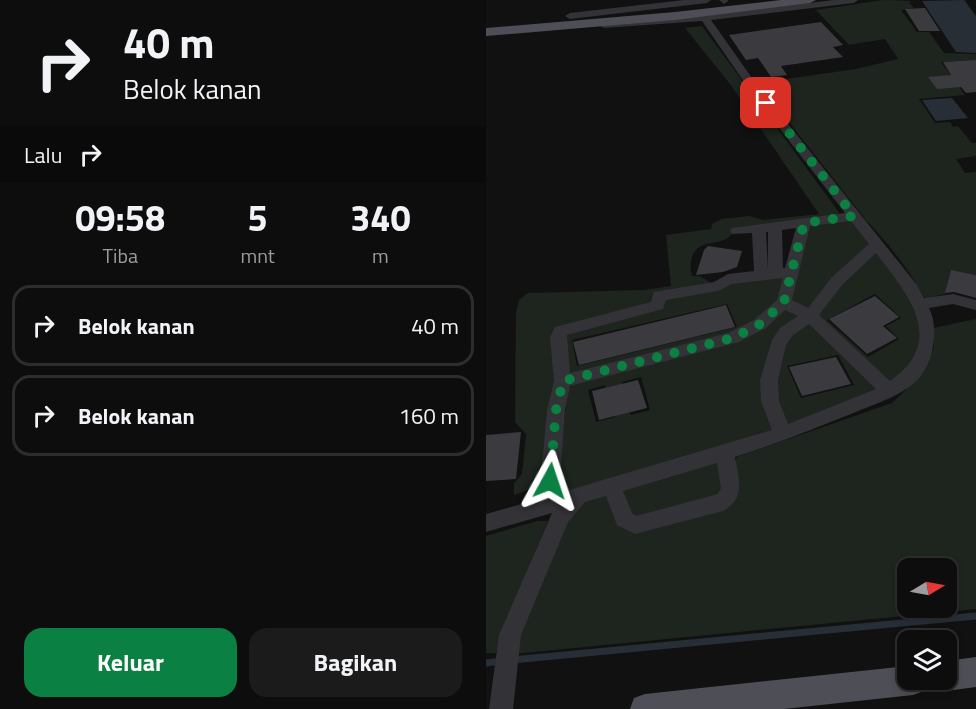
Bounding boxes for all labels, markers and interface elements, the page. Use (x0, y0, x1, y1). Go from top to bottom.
text: 40 m (123, 10, 215, 74)
icon: right (24, 24, 102, 102)
text: Belok kanan (123, 68, 262, 109)
pin (740, 77, 791, 128)
icon: arrive (749, 86, 782, 119)
text: Lalu (24, 138, 62, 172)
icon: right (74, 138, 107, 171)
text: 09:58 (75, 190, 165, 245)
text: 5 (248, 190, 268, 245)
text: 340 (350, 190, 411, 245)
text: Tiba (103, 240, 138, 271)
text: mnt (240, 240, 275, 271)
text: m (372, 240, 389, 271)
icon: right (27, 309, 60, 342)
text: Belok kanan (78, 309, 195, 343)
text: 40 m (411, 309, 459, 343)
icon: right (27, 399, 60, 432)
text: Belok kanan (78, 399, 195, 433)
text: 160 m (399, 399, 459, 433)
position arrow (518, 449, 582, 513)
north arrow (897, 558, 957, 618)
map controls (897, 558, 957, 690)
button: Keluar (24, 628, 237, 697)
button: Bagikan (249, 628, 462, 697)
button: layers (897, 630, 957, 690)

